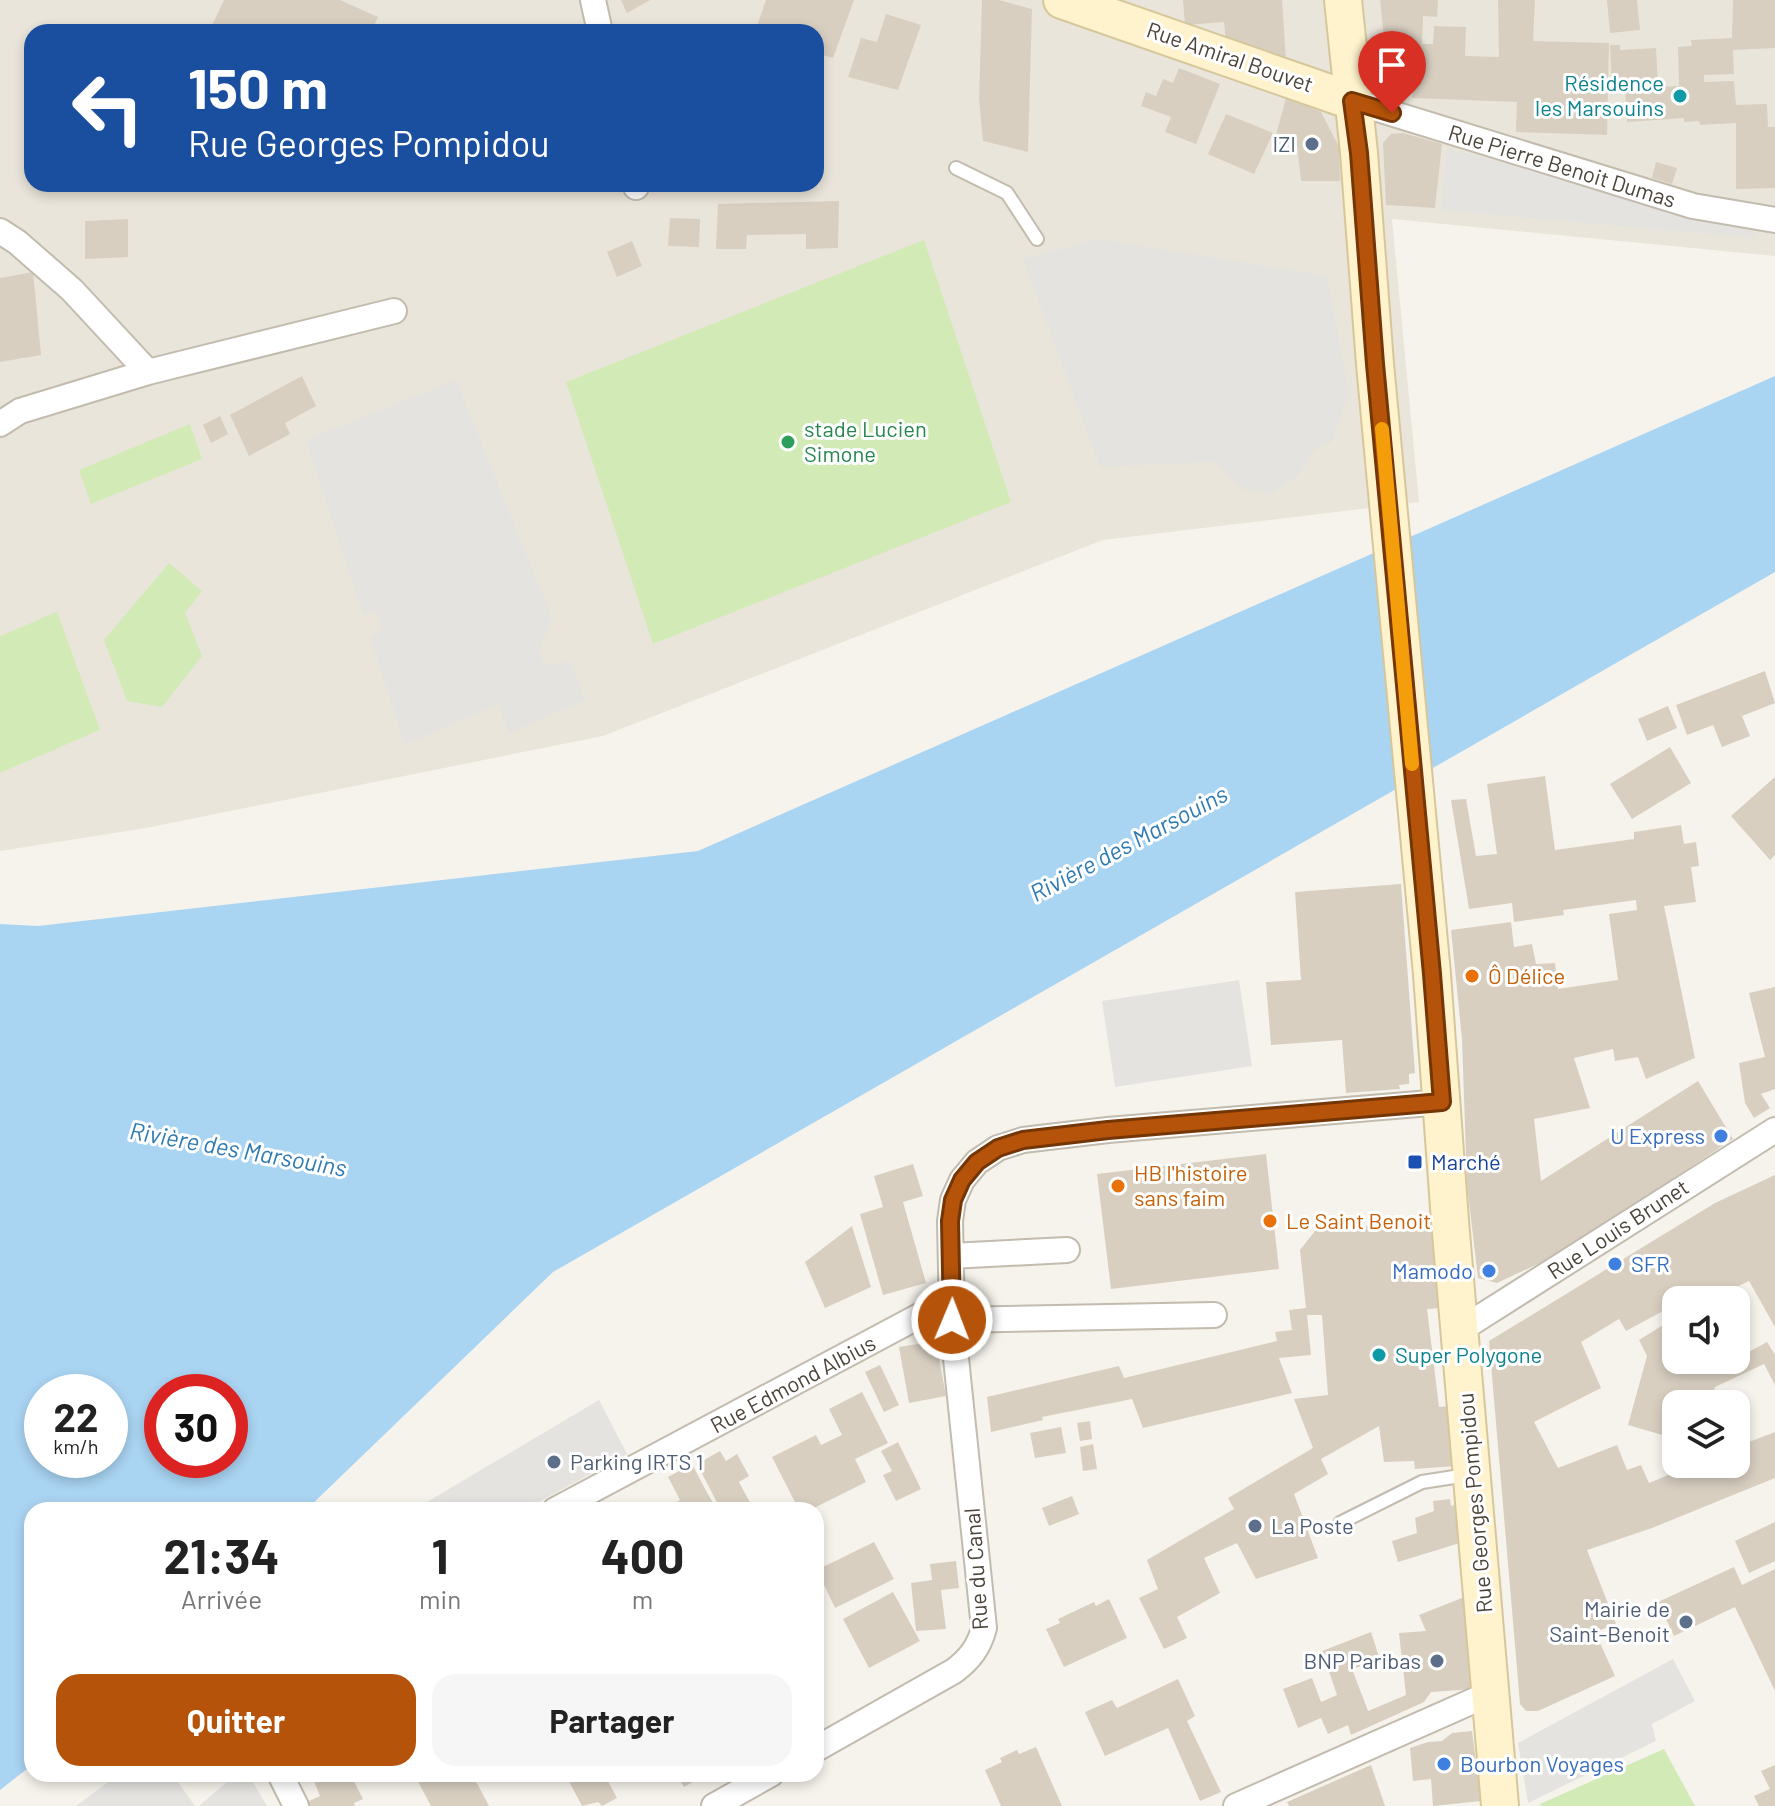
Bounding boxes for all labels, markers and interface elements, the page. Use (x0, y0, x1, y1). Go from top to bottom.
street label: Rue Amiral Bouvet (1144, 15, 1317, 97)
pin (1358, 31, 1426, 113)
icon: arrive (1370, 43, 1414, 87)
text: 150 m (188, 53, 328, 120)
icon: left (56, 56, 160, 160)
place label: Résidence les Marsouins (1535, 69, 1664, 120)
marker: Résidence les Marsouins (1671, 87, 1689, 105)
street label: Rue Pierre Benoit Dumas (1446, 118, 1679, 212)
text: Rue Georges Pompidou (188, 121, 550, 164)
place label: IZI (1273, 130, 1296, 156)
marker: IZI (1303, 135, 1321, 153)
place label: stade Lucien Simone (804, 415, 927, 466)
marker: stade Lucien Simone (779, 433, 797, 451)
water label: Rivière des Marsouins (1025, 778, 1232, 907)
place label: Ô Délice (1488, 962, 1565, 988)
marker: Ô Délice (1463, 967, 1481, 985)
water label: Rivière des Marsouins (128, 1115, 349, 1182)
place label: U Express (1610, 1122, 1705, 1148)
marker: U Express (1712, 1127, 1730, 1145)
place label: Marché (1431, 1148, 1501, 1174)
marker: Marché (1406, 1153, 1424, 1171)
place label: HB l'histoire sans faim (1134, 1159, 1247, 1210)
street label: Rue Louis Brunet (1542, 1173, 1693, 1283)
marker: HB l'histoire sans faim (1109, 1177, 1127, 1195)
place label: Le Saint Benoit (1286, 1207, 1431, 1233)
marker: Le Saint Benoit (1261, 1212, 1279, 1230)
place label: SFR (1631, 1250, 1670, 1276)
marker: SFR (1606, 1255, 1624, 1273)
place label: Mamodo (1392, 1257, 1473, 1283)
marker: Mamodo (1480, 1262, 1498, 1280)
position arrow (910, 1278, 994, 1362)
map controls (1662, 1286, 1750, 1478)
button: sound (1662, 1286, 1750, 1374)
street label: Rue Edmond Albius (706, 1329, 880, 1438)
place label: Super Polygone (1395, 1341, 1542, 1367)
marker: Super Polygone (1370, 1346, 1388, 1364)
speed limit sign: 30 (144, 1374, 248, 1478)
button: layers (1662, 1390, 1750, 1478)
text: 22 (54, 1392, 98, 1440)
street label: Rue Georges Pompidou (1451, 1392, 1497, 1614)
text: km/h (53, 1434, 99, 1458)
place label: Parking IRTS 1 (570, 1448, 703, 1474)
marker: Parking IRTS 1 (545, 1453, 563, 1471)
street label: Rue du Canal (958, 1507, 992, 1631)
place label: La Poste (1271, 1512, 1354, 1538)
marker: La Poste (1246, 1517, 1264, 1535)
text: 21:34 (164, 1526, 280, 1584)
text: 1 (432, 1526, 449, 1584)
text: 400 (601, 1526, 684, 1584)
text: Arrivée (181, 1583, 262, 1614)
text: min (419, 1583, 461, 1614)
text: m (632, 1583, 653, 1614)
place label: Mairie de Saint-Benoit (1549, 1595, 1670, 1646)
marker: Mairie de Saint-Benoit (1677, 1613, 1695, 1631)
place label: BNP Paribas (1304, 1647, 1421, 1673)
marker: BNP Paribas (1428, 1652, 1446, 1670)
button: Quitter (56, 1674, 416, 1766)
button: Partager (432, 1674, 792, 1766)
place label: Bourbon Voyages (1460, 1750, 1624, 1776)
marker: Bourbon Voyages (1435, 1755, 1453, 1773)

